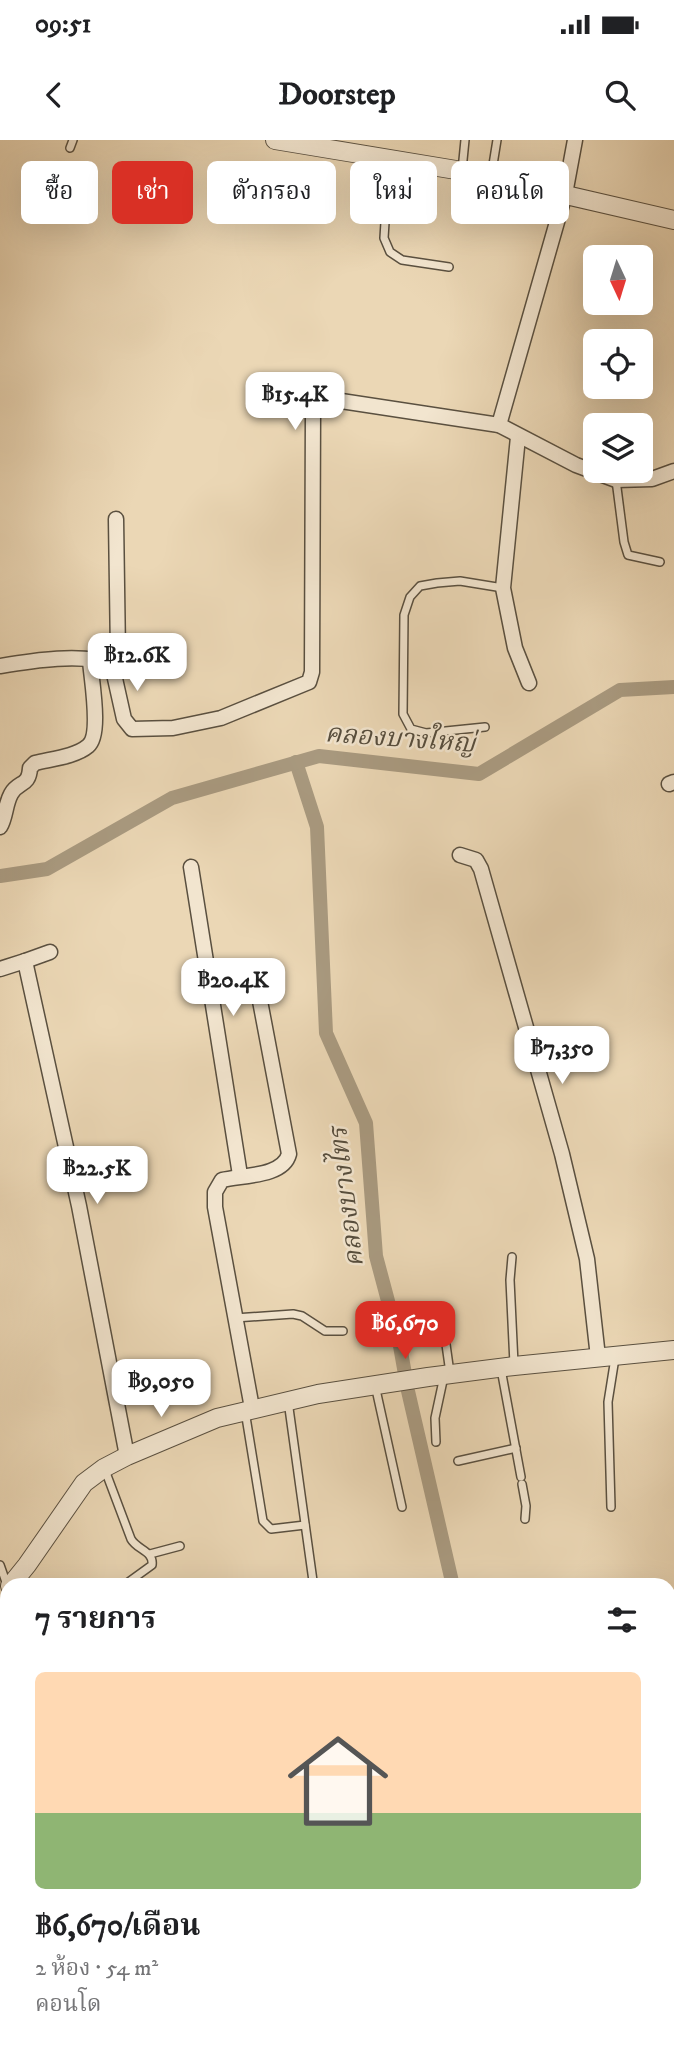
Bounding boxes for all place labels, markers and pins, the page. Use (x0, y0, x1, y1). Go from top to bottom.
pin: ฿15.4K (238, 372, 352, 432)
pin: ฿12.6K (80, 634, 194, 693)
pin: ฿20.4K (176, 958, 290, 1018)
pin: ฿7,350 (505, 1026, 619, 1086)
pin: ฿22.5K (40, 1146, 154, 1206)
pin: ฿6,670 (348, 1302, 462, 1361)
pin: ฿9,050 (104, 1360, 218, 1419)

